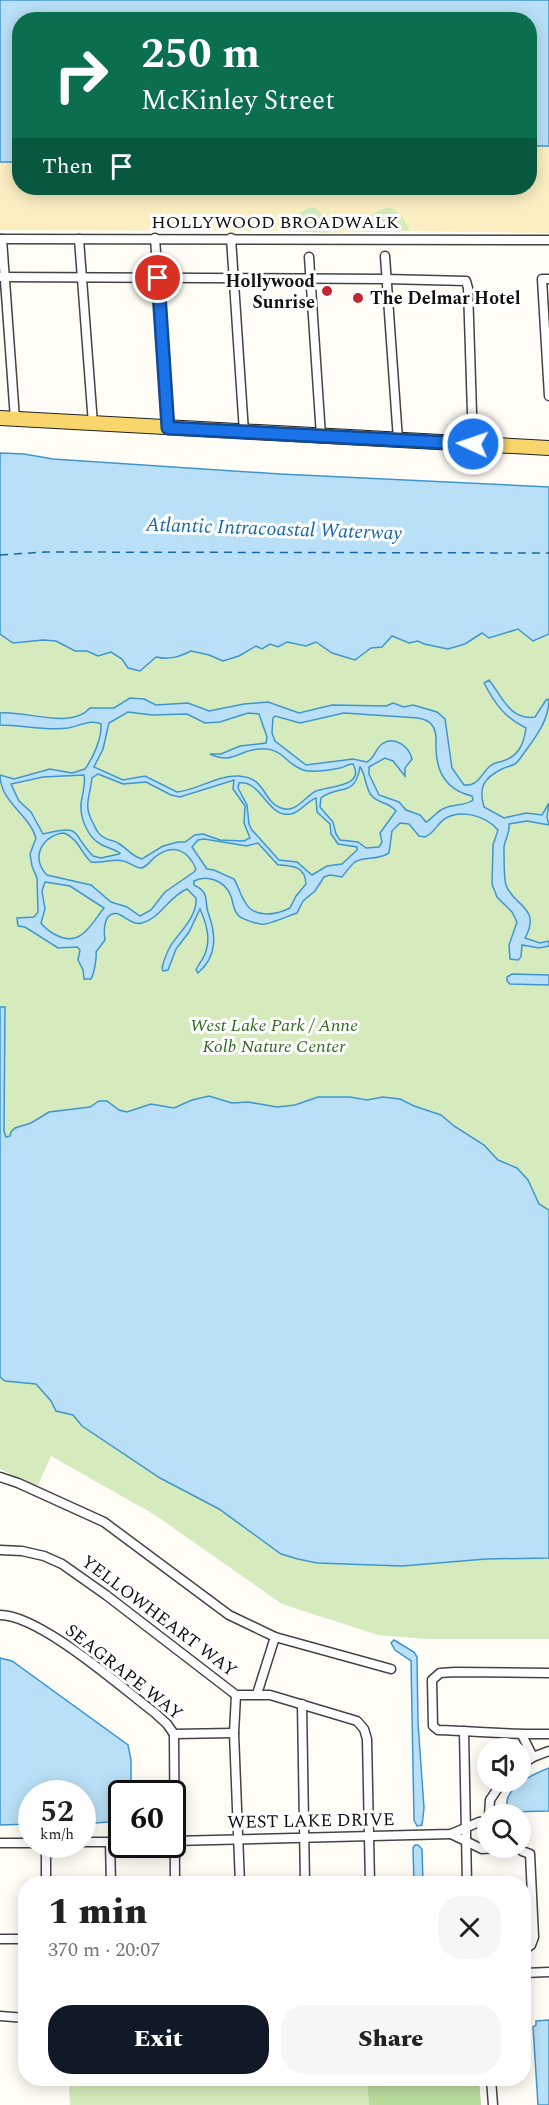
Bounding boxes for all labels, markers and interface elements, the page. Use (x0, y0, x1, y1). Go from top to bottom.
text: 250 m (141, 23, 260, 86)
icon: right (42, 36, 120, 114)
text: McKinley Street (141, 80, 335, 122)
text: Then (42, 150, 93, 183)
icon: arrive (105, 150, 138, 183)
street label: HOLLYWOOD BROADWALK (151, 209, 399, 236)
pin (132, 252, 183, 303)
icon: arrive (141, 261, 174, 294)
place label: Hollywood Sunrise (226, 268, 315, 316)
marker: Hollywood Sunrise (320, 284, 334, 298)
place label: The Delmar Hotel (370, 285, 521, 312)
marker: The Delmar Hotel (351, 291, 365, 305)
position arrow (441, 412, 505, 476)
water label: Atlantic Intracoastal Waterway (144, 510, 403, 548)
park label: West Lake Park / Anne Kolb Nature Center (190, 1012, 358, 1060)
street label: YELLOWHEART WAY (75, 1548, 243, 1684)
street label: SEAGRAPE WAY (59, 1617, 189, 1727)
map controls (477, 1738, 531, 1858)
button: sound (477, 1738, 531, 1792)
speed limit sign: 60 (108, 1780, 186, 1858)
text: 52 (40, 1789, 74, 1835)
button: search (477, 1804, 531, 1858)
street label: WEST LAKE DRIVE (227, 1806, 395, 1836)
text: km/h (40, 1823, 74, 1846)
text: 1 min (48, 1885, 148, 1940)
button: close (438, 1896, 501, 1959)
text: 370 m · 20:07 (48, 1935, 160, 1965)
button: Exit (48, 2005, 269, 2074)
button: Share (281, 2005, 501, 2074)

